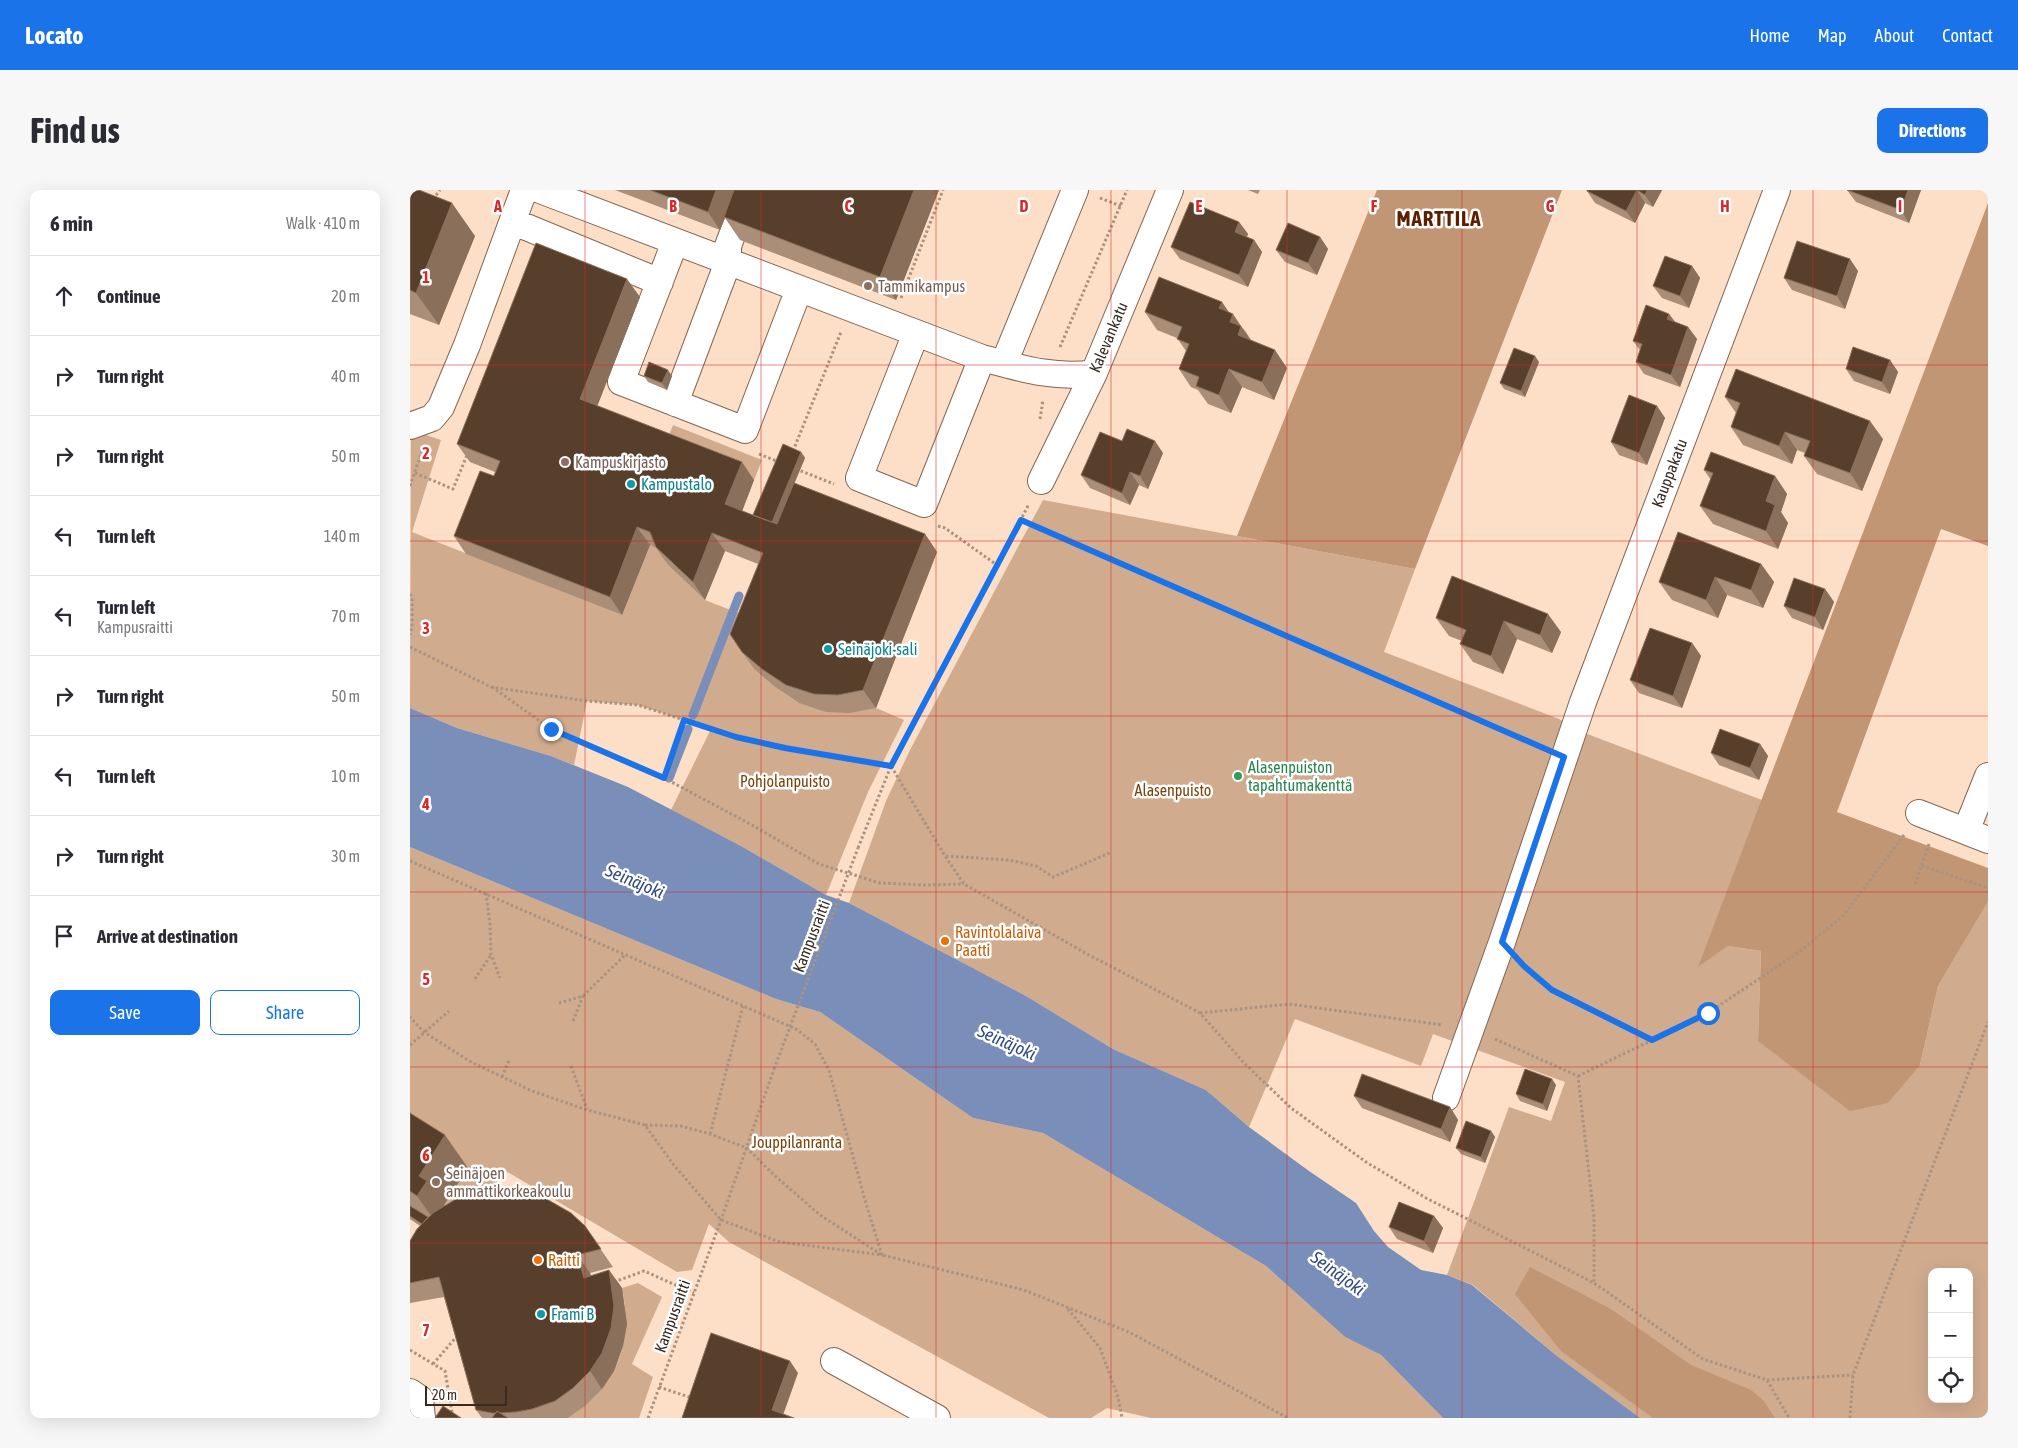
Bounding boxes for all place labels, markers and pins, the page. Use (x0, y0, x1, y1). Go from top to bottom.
place label: Tammikampus (878, 277, 965, 296)
marker: Tammikampus (862, 280, 874, 292)
place label: Kampuskirjasto (575, 453, 666, 472)
marker: Kampuskirjasto (559, 456, 571, 468)
place label: Kampustalo (641, 475, 712, 494)
marker: Kampustalo (625, 478, 637, 490)
place label: Seinäjoki-sali (838, 640, 917, 659)
marker: Seinäjoki-sali (822, 643, 834, 655)
place label: Alasenpuiston tapahtumakenttä (1248, 758, 1353, 795)
marker: Alasenpuiston tapahtumakenttä (1232, 770, 1244, 782)
place label: Ravintolalaiva Paatti (955, 923, 1041, 959)
marker: Ravintolalaiva Paatti (939, 935, 951, 947)
place label: Seinäjoen ammattikorkeakoulu (446, 1164, 571, 1200)
marker: Seinäjoen ammattikorkeakoulu (430, 1176, 442, 1188)
place label: Raitti (548, 1251, 580, 1269)
marker: Raitti (532, 1254, 544, 1266)
place label: Frami B (551, 1305, 594, 1323)
marker: Frami B (535, 1308, 547, 1320)

